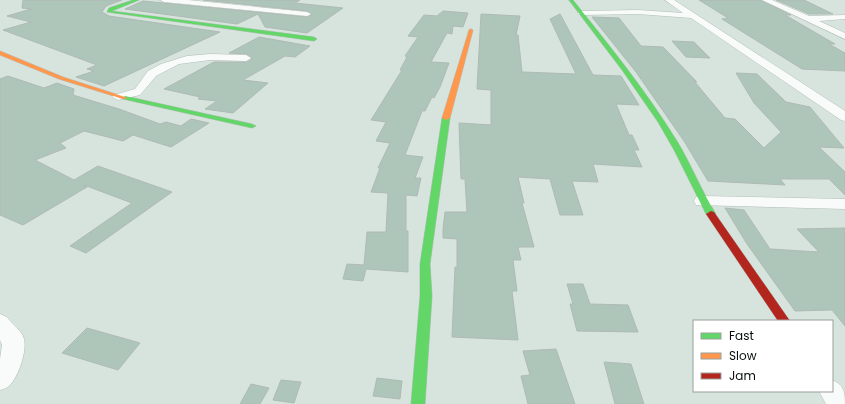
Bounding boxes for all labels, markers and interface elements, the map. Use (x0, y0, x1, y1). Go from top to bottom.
legend (693, 320, 833, 392)
text: Fast (729, 327, 754, 344)
text: Slow (729, 347, 757, 364)
text: Jam (729, 367, 756, 384)

